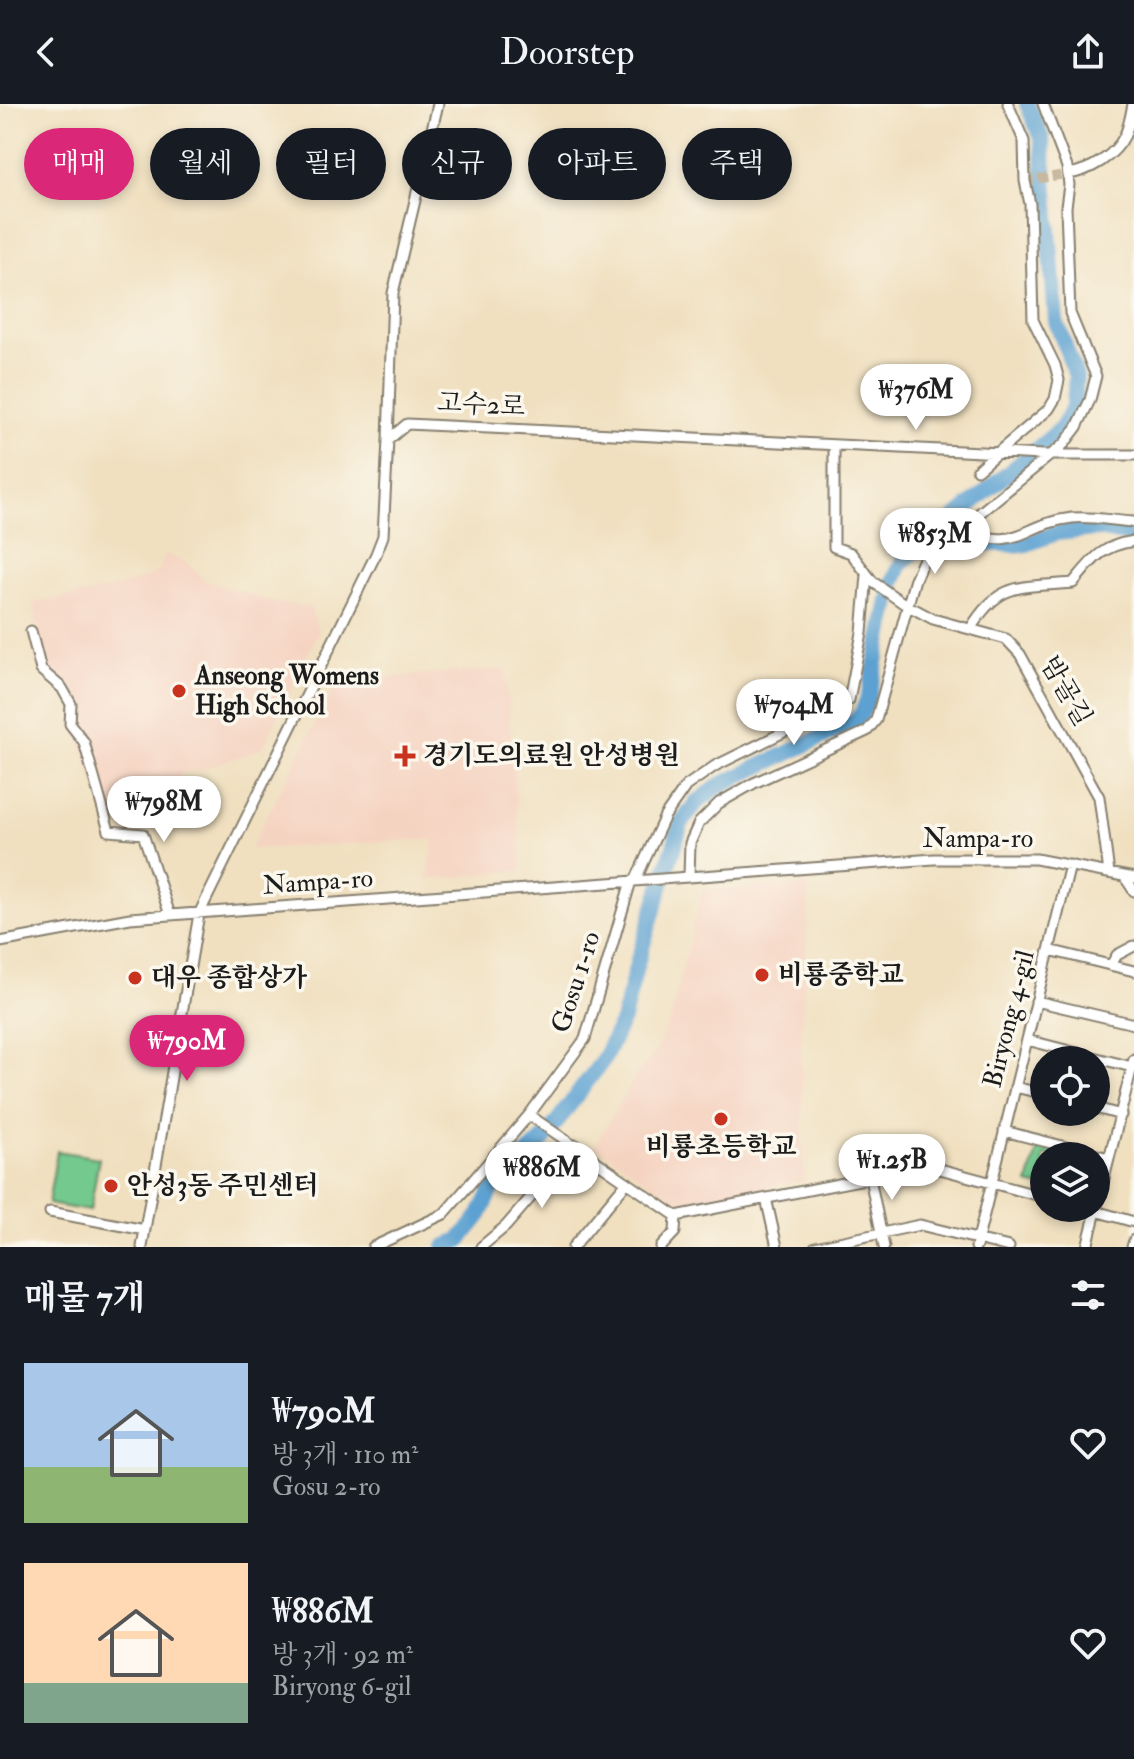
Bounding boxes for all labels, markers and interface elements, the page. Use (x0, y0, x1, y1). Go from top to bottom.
icon: back (24, 30, 68, 74)
text: Doorstep (500, 30, 634, 75)
icon: share (1066, 30, 1110, 74)
chip: 매매 (24, 128, 134, 200)
chip: 월세 (150, 128, 260, 200)
chip: 필터 (276, 128, 386, 200)
chip: 신규 (402, 128, 512, 200)
chip: 아파트 (528, 128, 666, 200)
chip: 주택 (682, 128, 792, 200)
pin: ₩376M (860, 364, 972, 432)
text: ₩376M (878, 374, 954, 406)
street label: 고수2로 (436, 387, 526, 423)
pin: ₩853M (879, 508, 991, 576)
text: ₩853M (898, 518, 972, 550)
street label: 밤골길 (1033, 650, 1099, 732)
place label: Anseong Womens High School (194, 660, 379, 723)
pin: ₩704M (738, 679, 850, 747)
marker: Anseong Womens High School (170, 682, 188, 700)
text: ₩704M (754, 689, 834, 721)
place label: 경기도의료원 안성병원 (423, 740, 680, 772)
marker: 경기도의료원 안성병원 (394, 745, 416, 767)
pin: ₩798M (108, 776, 220, 844)
text: ₩798M (125, 786, 203, 818)
street label: Nampa-ro (923, 823, 1033, 856)
street label: Nampa-ro (262, 862, 374, 903)
street label: Gosu 1-ro (545, 927, 607, 1037)
street label: Biryong 4-gil (976, 947, 1042, 1091)
place label: 비룡중학교 (778, 959, 904, 991)
place label: 대우 종합상가 (151, 962, 308, 994)
marker: 비룡중학교 (753, 966, 771, 984)
marker: 대우 종합상가 (126, 969, 144, 987)
pin: ₩790M (131, 1015, 243, 1083)
text: ₩790M (147, 1025, 227, 1057)
map controls (1030, 1046, 1110, 1222)
button: locate (1030, 1046, 1110, 1126)
marker: 비룡초등학교 (712, 1110, 730, 1128)
place label: 비룡초등학교 (646, 1131, 796, 1163)
pin: ₩1.25B (827, 1134, 957, 1202)
pin: ₩886M (486, 1142, 598, 1210)
button: layers (1030, 1142, 1110, 1222)
text: ₩1.25B (856, 1144, 928, 1176)
text: ₩886M (503, 1152, 581, 1184)
place label: 안성3동 주민센터 (127, 1170, 318, 1202)
marker: 안성3동 주민센터 (102, 1177, 120, 1195)
icon: filters (1066, 1273, 1110, 1317)
text: 매물 7개 (24, 1277, 145, 1320)
text: ₩790M (272, 1390, 375, 1433)
icon: home (88, 1395, 184, 1491)
icon: heart (1066, 1421, 1110, 1465)
text: 방 3개 · 110 m² (272, 1439, 418, 1471)
text: Gosu 2-ro (272, 1471, 381, 1503)
text: ₩886M (272, 1590, 374, 1633)
icon: home (88, 1595, 184, 1691)
icon: heart (1066, 1621, 1110, 1665)
text: 방 3개 · 92 m² (272, 1639, 413, 1671)
text: Biryong 6-gil (272, 1671, 411, 1703)

